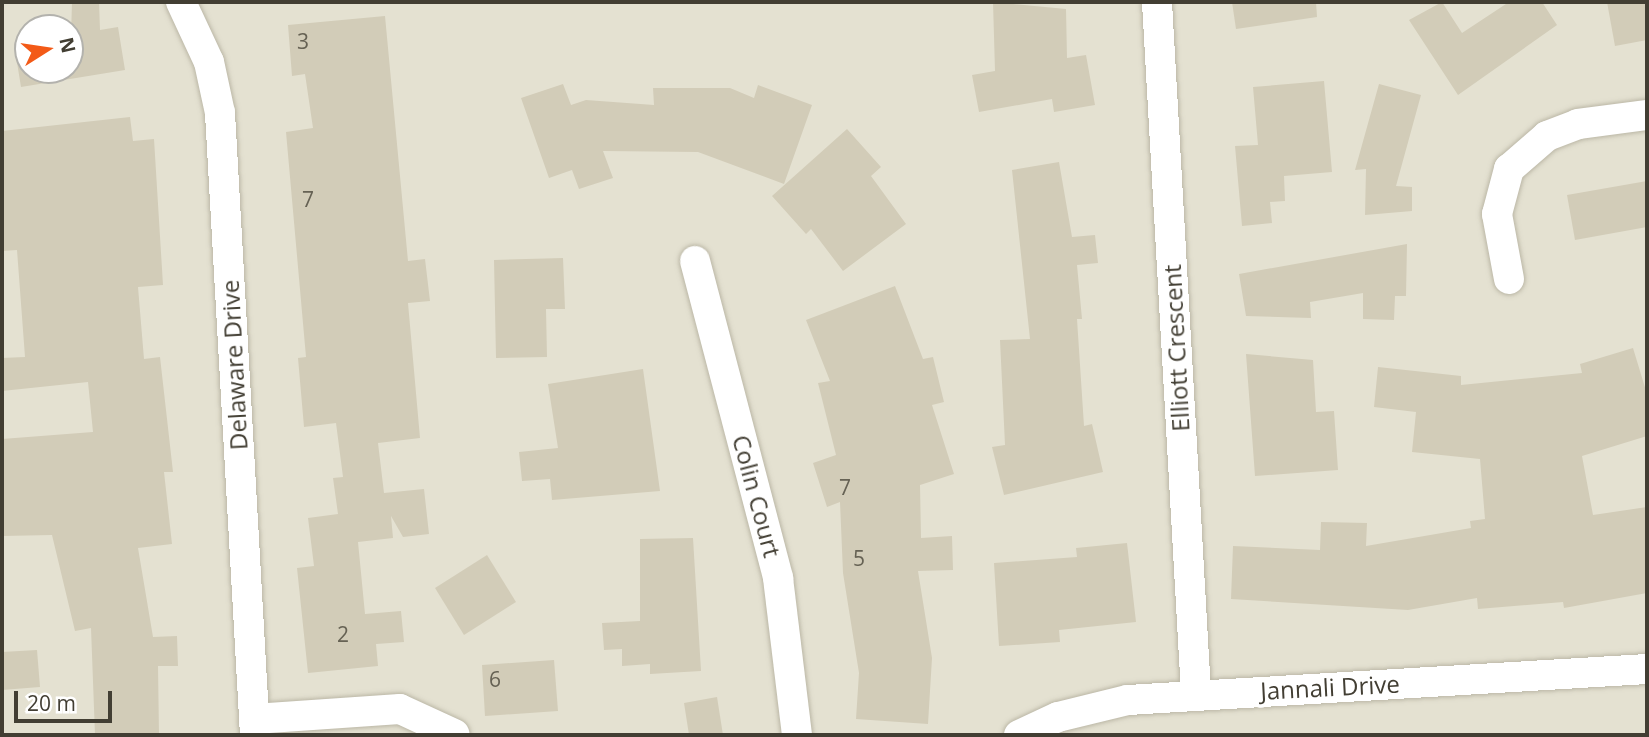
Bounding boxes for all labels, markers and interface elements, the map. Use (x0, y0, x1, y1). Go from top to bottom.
north arrow (14, 14, 84, 84)
house number: 3 (297, 28, 309, 54)
text: N (53, 35, 82, 55)
house number: 7 (302, 186, 314, 212)
street label: Elliott Crescent (1157, 264, 1195, 432)
street label: Delaware Drive (215, 279, 253, 451)
street label: Colin Court (727, 432, 787, 560)
house number: 7 (839, 474, 851, 500)
house number: 5 (853, 545, 865, 571)
house number: 2 (337, 621, 349, 647)
house number: 6 (489, 666, 501, 692)
street label: Jannali Drive (1260, 669, 1400, 705)
scale bar (18, 678, 116, 722)
text: 20 m (27, 689, 76, 717)

